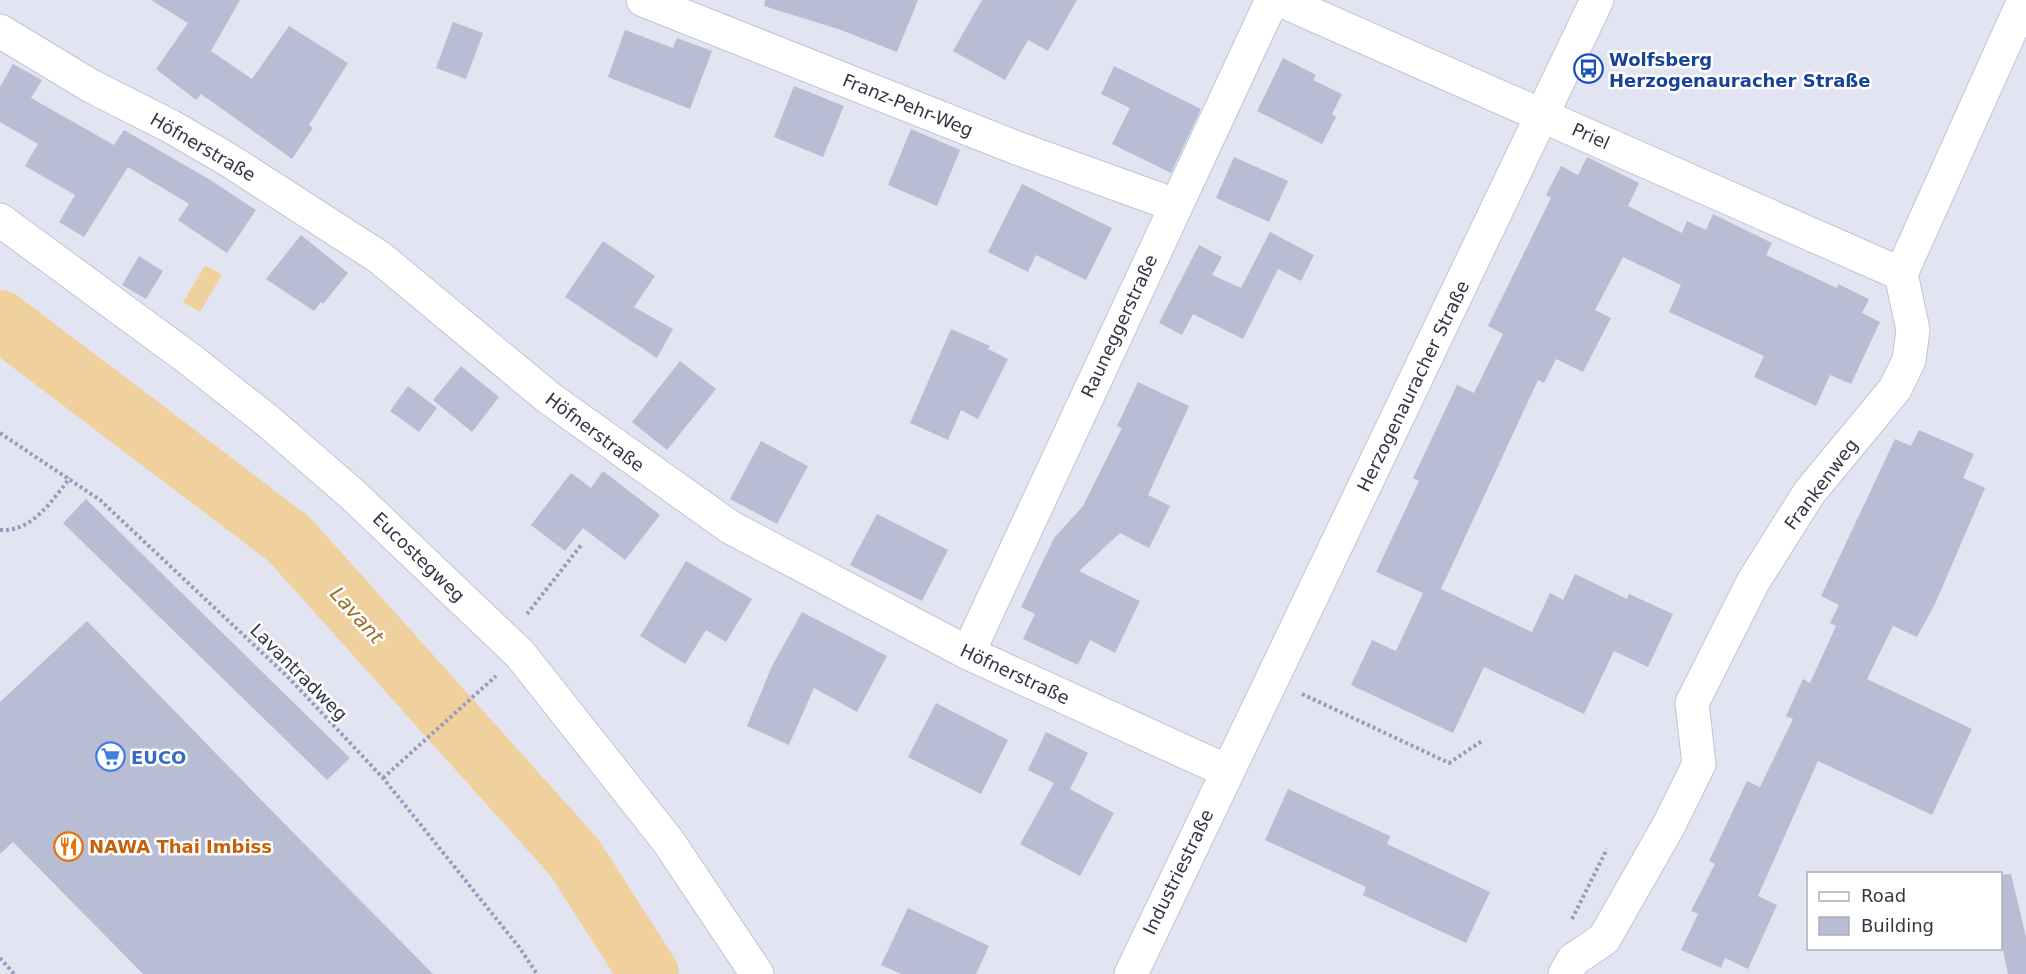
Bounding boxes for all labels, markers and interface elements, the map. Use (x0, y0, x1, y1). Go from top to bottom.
place label: Wolfsberg Herzogenauracher Straße (1609, 49, 1870, 91)
bus stop icon: Wolfsberg Herzogenauracher Straße (1572, 53, 1604, 85)
street label: Franz-Pehr-Weg (840, 69, 976, 141)
street label: Höfnerstraße (147, 108, 259, 186)
street label: Priel (1569, 118, 1613, 154)
street label: Rauneggerstraße (1077, 251, 1161, 401)
street label: Herzogenauracher Straße (1353, 277, 1473, 495)
street label: Höfnerstraße (542, 388, 648, 476)
street label: Frankenweg (1780, 434, 1862, 534)
street label: Eucostegweg (369, 508, 469, 606)
water label: Lavant (325, 582, 389, 649)
street label: Lavantradweg (246, 619, 352, 725)
street label: Höfnerstraße (957, 640, 1073, 708)
supermarket icon: EUCO (94, 741, 126, 773)
place label: EUCO (131, 747, 186, 768)
street label: Industriestraße (1139, 806, 1217, 938)
restaurant icon: NAWA Thai Imbiss (52, 830, 84, 862)
place label: NAWA Thai Imbiss (89, 836, 272, 857)
legend (1807, 872, 2002, 950)
text: Road (1861, 885, 1906, 906)
text: Building (1861, 915, 1934, 936)

